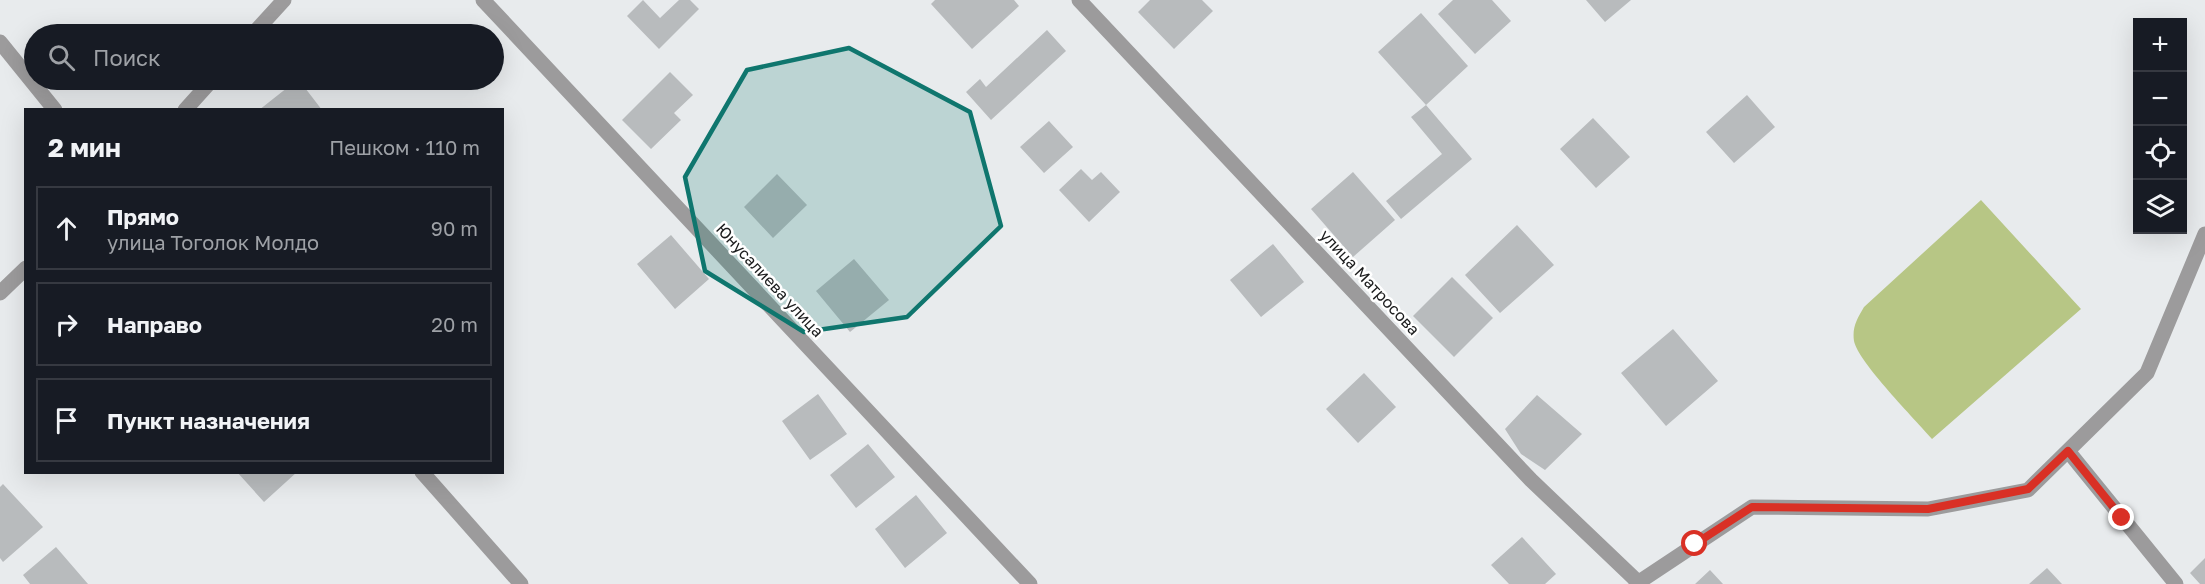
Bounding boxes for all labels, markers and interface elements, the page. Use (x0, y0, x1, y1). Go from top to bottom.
map controls (2133, 18, 2187, 234)
button: + (2133, 18, 2187, 72)
search box (24, 24, 504, 90)
icon: search (45, 41, 78, 74)
text: Поиск (93, 44, 161, 71)
button: − (2133, 72, 2187, 126)
button: locate (2133, 126, 2187, 180)
text: 2 мин (48, 132, 121, 163)
text: Пешком · 110 m (329, 135, 480, 159)
button: layers (2133, 180, 2187, 234)
text: Прямо (107, 203, 179, 230)
icon: ahead (50, 212, 83, 245)
text: 90 m (431, 216, 478, 240)
street label: Юнусалиева улица (712, 219, 828, 341)
street label: улица Матросова (1316, 225, 1424, 339)
text: улица Тоголок Молдо (107, 230, 319, 254)
icon: right (50, 308, 83, 341)
text: Направо (107, 311, 202, 338)
text: 20 m (431, 312, 478, 336)
icon: arrive (50, 404, 83, 437)
text: Пункт назначения (107, 407, 310, 434)
route end (2108, 504, 2134, 530)
route start (1681, 530, 1707, 556)

